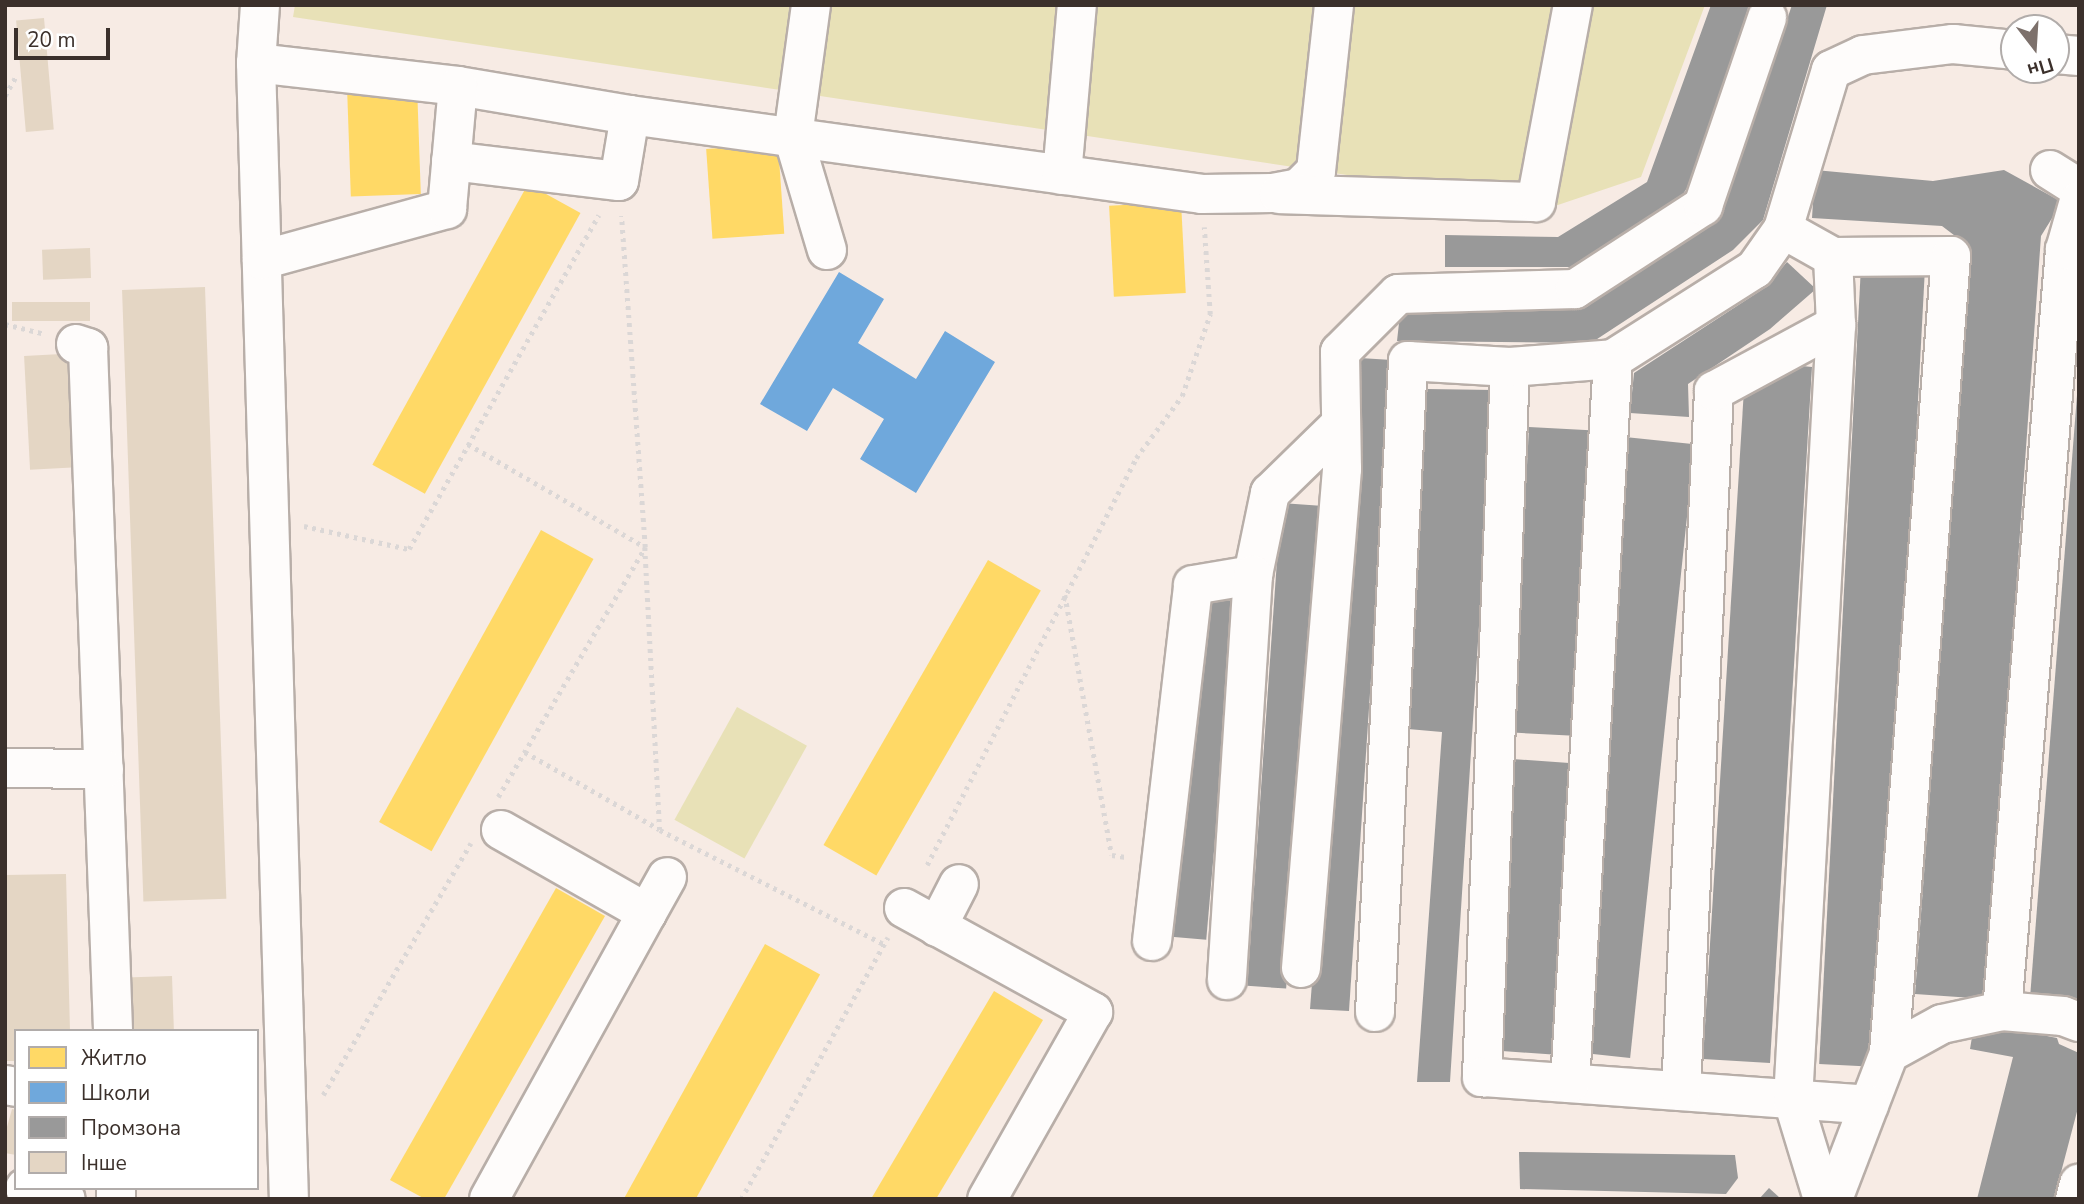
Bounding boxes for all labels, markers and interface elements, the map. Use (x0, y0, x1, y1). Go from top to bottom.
scale bar (18, 14, 114, 58)
north arrow (2000, 14, 2070, 84)
text: 20 m (27, 26, 76, 54)
text: Пн (2024, 51, 2057, 83)
legend (14, 1029, 259, 1190)
text: Житло (81, 1044, 147, 1072)
text: Школи (81, 1079, 150, 1107)
text: Промзона (81, 1114, 181, 1142)
text: Інше (81, 1149, 127, 1177)

